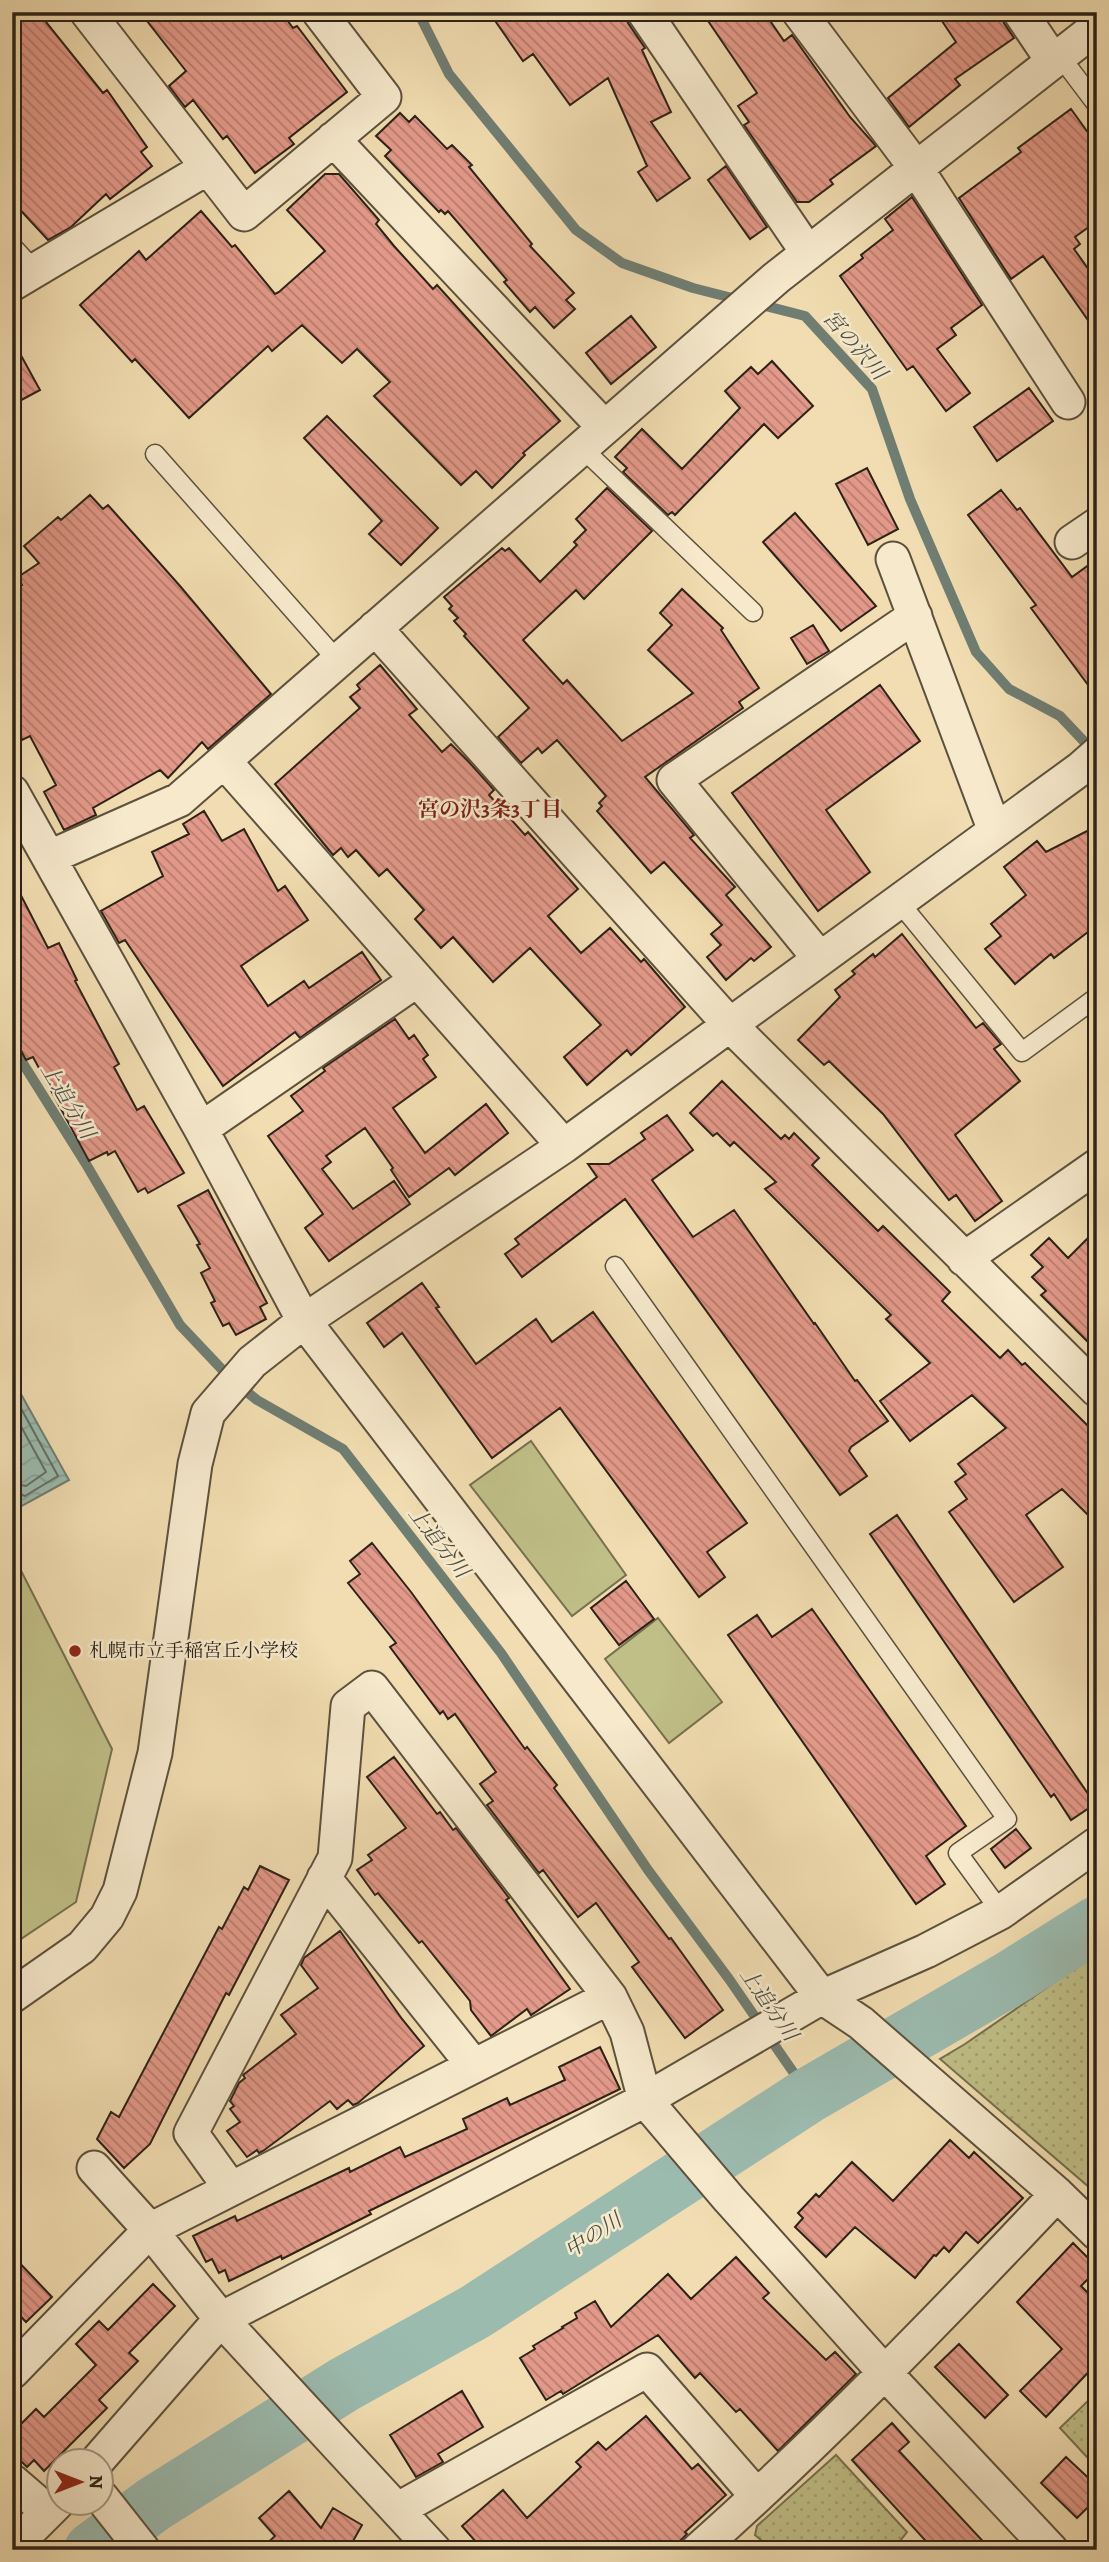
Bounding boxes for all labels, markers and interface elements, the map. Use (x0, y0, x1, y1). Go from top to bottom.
water label: 宮の沢川 (817, 304, 894, 387)
district label: 宮の沢3条3丁目 (418, 795, 562, 823)
water label: 上追分川 (34, 1058, 103, 1146)
water label: 上追分川 (402, 1500, 477, 1585)
place label: 札幌市立手稲宮丘小学校 (89, 1638, 298, 1664)
marker: 札幌市立手稲宮丘小学校 (67, 1643, 83, 1659)
water label: 上追分川 (733, 1962, 806, 2048)
water label: 中の川 (559, 2205, 629, 2264)
north arrow (46, 2446, 116, 2516)
text: N (83, 2475, 109, 2489)

